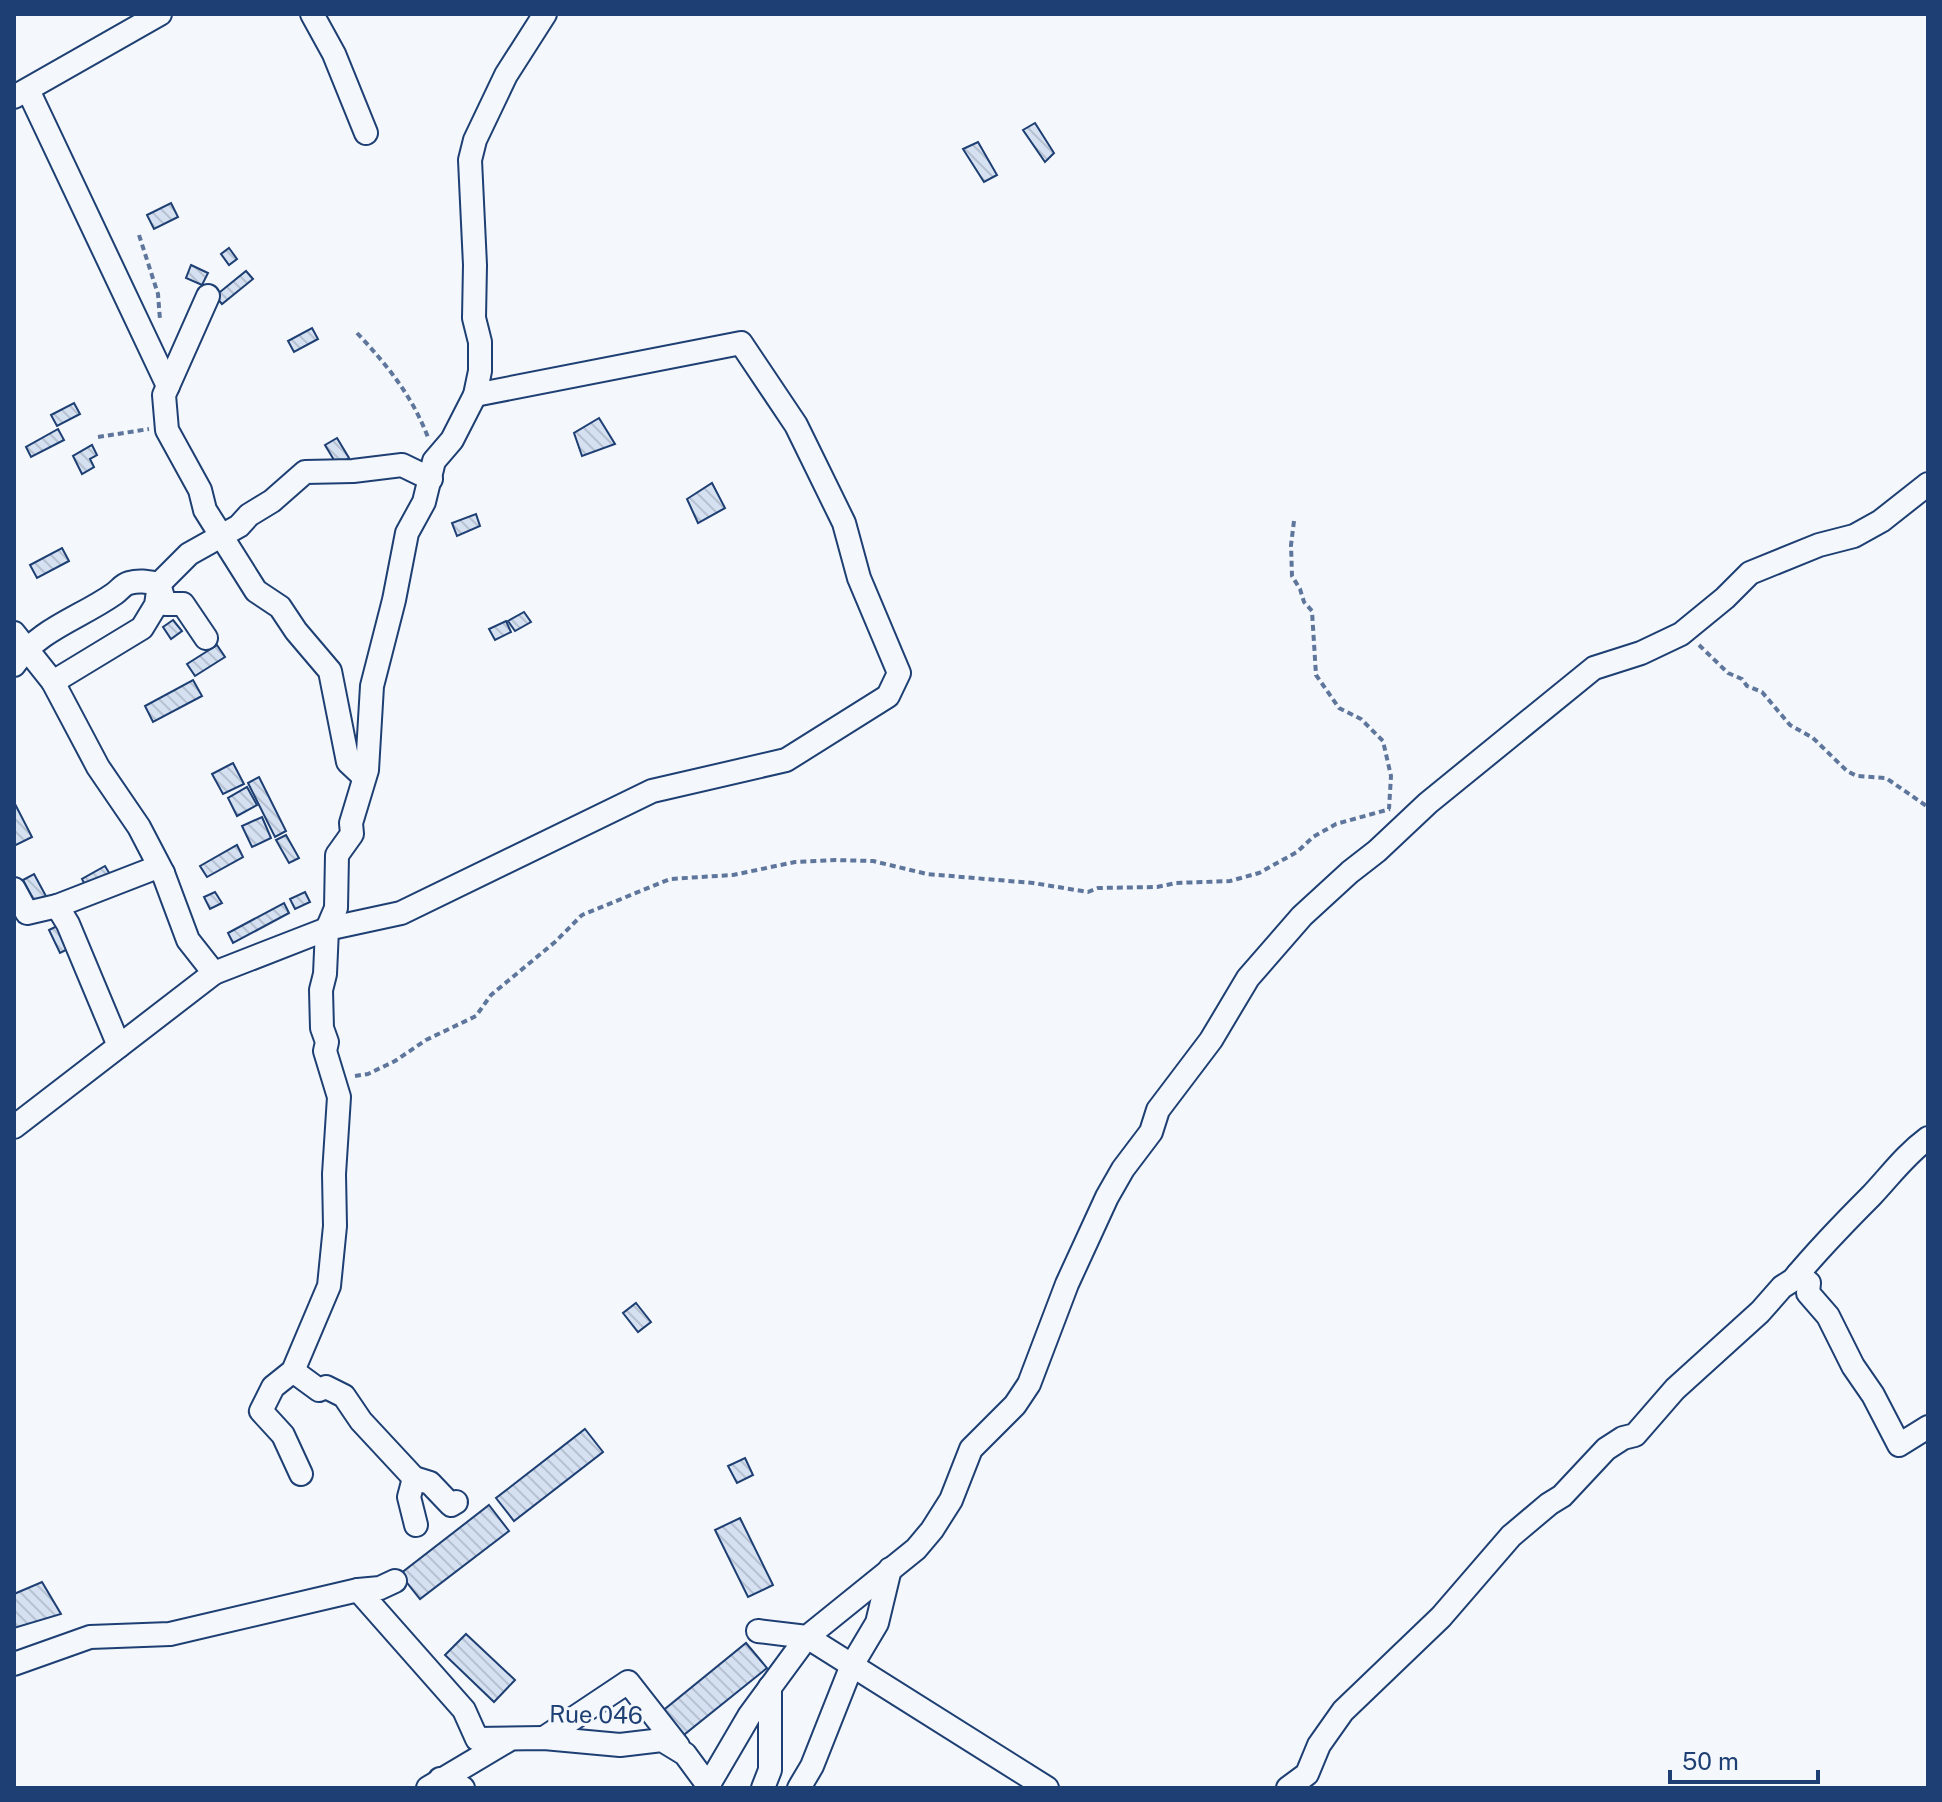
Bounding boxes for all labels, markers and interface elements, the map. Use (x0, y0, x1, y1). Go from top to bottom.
street label: Rue 046 (549, 1699, 643, 1729)
scale bar (1670, 1734, 1818, 1784)
text: 50 m (1682, 1747, 1739, 1775)

